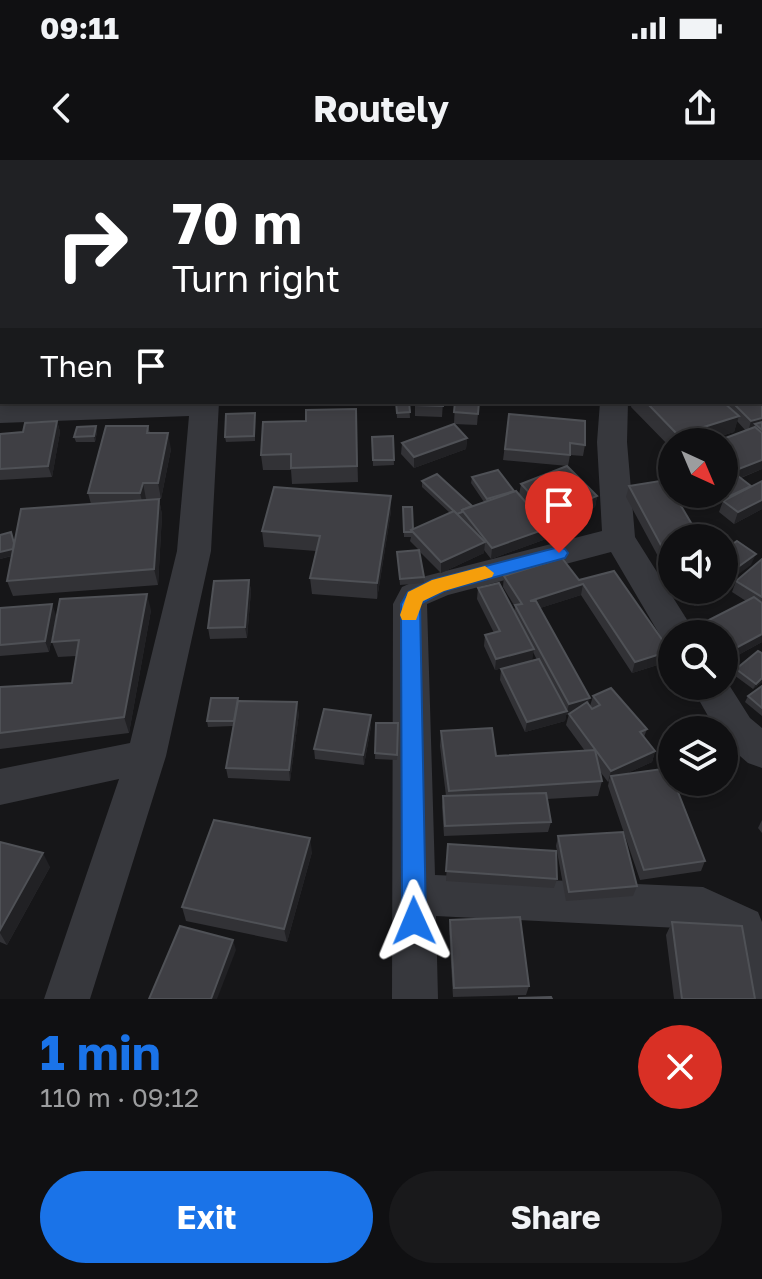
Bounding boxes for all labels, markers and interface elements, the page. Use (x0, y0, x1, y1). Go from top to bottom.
text: 09:11 (40, 10, 119, 46)
icon: back (40, 86, 84, 130)
icon: share (678, 86, 722, 130)
text: Routely (313, 87, 449, 130)
text: 70 m (172, 189, 302, 256)
icon: right (40, 192, 144, 296)
text: Turn right (172, 257, 340, 300)
icon: arrive (129, 344, 173, 388)
text: Then (40, 348, 113, 384)
north arrow (658, 428, 738, 508)
map controls (658, 428, 738, 796)
pin (525, 471, 593, 553)
icon: arrive (537, 483, 581, 527)
button: sound (658, 524, 738, 604)
button: search (658, 620, 738, 700)
button: layers (658, 716, 738, 796)
position arrow (372, 879, 456, 963)
text: 1 min (40, 1023, 161, 1081)
button: close (638, 1025, 722, 1109)
text: 110 m · 09:12 (40, 1082, 199, 1113)
button: Exit (40, 1171, 373, 1263)
button: Share (389, 1171, 722, 1263)

